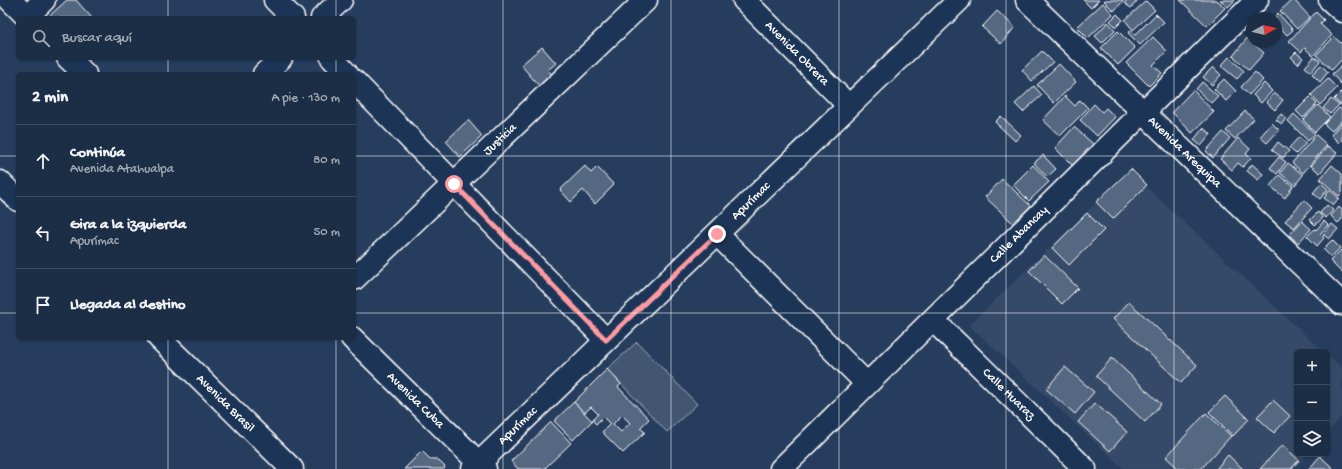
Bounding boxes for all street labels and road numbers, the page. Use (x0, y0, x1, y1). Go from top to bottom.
street label: Avenida Obrera (762, 18, 833, 89)
street label: Avenida Arequipa (1145, 113, 1225, 191)
street label: Justicia (480, 120, 520, 159)
street label: Apurímac (728, 178, 774, 223)
street label: Calle Abancay (987, 202, 1052, 267)
street label: Calle Huaraz (979, 365, 1039, 424)
street label: Avenida Cuba (384, 369, 448, 432)
street label: Avenida Brasil (193, 371, 258, 435)
street label: Apurímac (495, 403, 541, 448)

